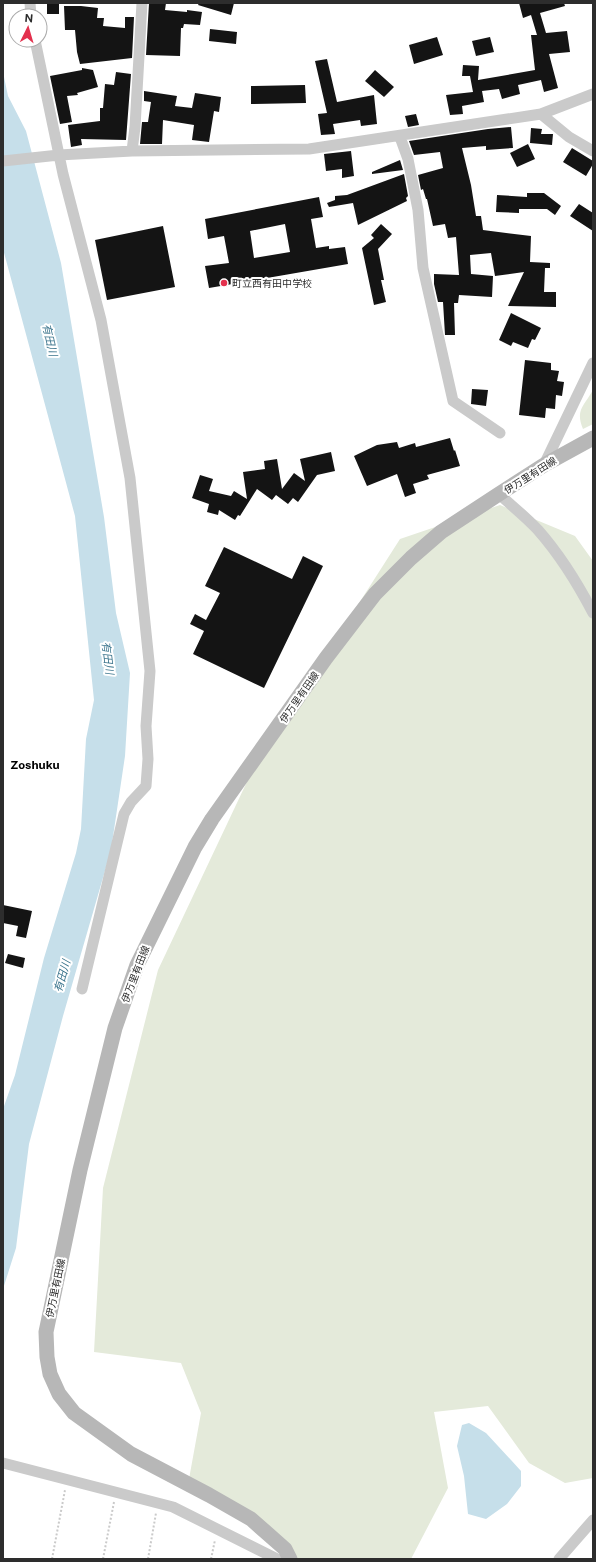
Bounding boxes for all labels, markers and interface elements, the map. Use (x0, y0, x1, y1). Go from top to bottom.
north arrow (8, 8, 48, 48)
text: N (24, 12, 34, 24)
place label: 町立西有田中学校 (232, 277, 312, 289)
marker: 町立西有田中学校 (219, 278, 229, 288)
water label: 有田川 (40, 323, 60, 358)
street label: 伊万里有田線 (501, 454, 559, 496)
water label: 有田川 (100, 641, 116, 676)
street label: 伊万里有田線 (277, 669, 321, 725)
district label: Zoshuku (10, 758, 60, 772)
street label: 伊万里有田線 (119, 944, 151, 1004)
water label: 有田川 (52, 958, 73, 994)
street label: 伊万里有田線 (43, 1257, 67, 1319)

